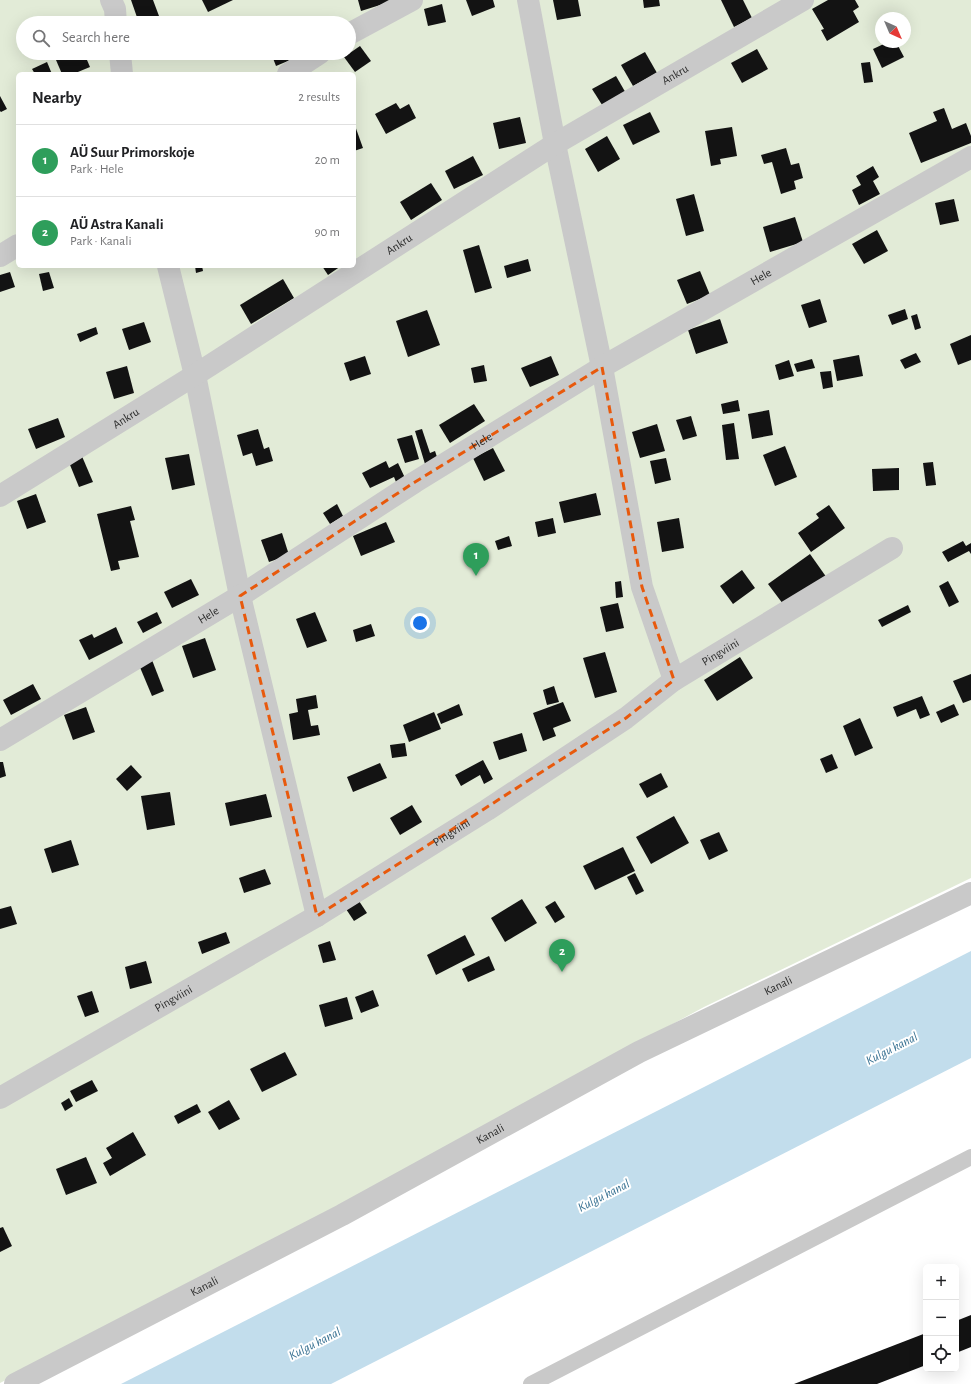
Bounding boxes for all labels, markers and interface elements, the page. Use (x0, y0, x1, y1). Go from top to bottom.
north arrow (875, 12, 911, 48)
search box (16, 16, 356, 60)
icon: search (30, 27, 52, 49)
text: Search here (62, 30, 130, 45)
street label: Ankru (660, 62, 690, 87)
text: Nearby (32, 89, 82, 106)
text: 2 results (298, 91, 340, 104)
text: AÜ Suur Primorskoje (70, 145, 195, 160)
text: 1 (43, 154, 47, 167)
text: 20 m (315, 154, 340, 167)
text: Park · Hele (70, 163, 124, 176)
text: AÜ Astra Kanali (70, 217, 164, 232)
text: 2 (42, 226, 48, 239)
text: 90 m (314, 226, 340, 239)
street label: Ankru (384, 231, 414, 257)
text: Park · Kanali (70, 235, 132, 248)
street label: Hele (748, 266, 773, 287)
street label: Ankru (110, 405, 141, 431)
street label: Hele (469, 430, 494, 452)
pin: 1 (463, 543, 489, 576)
street label: Hele (196, 604, 221, 626)
your location (410, 613, 430, 633)
street label: Pingviini (700, 636, 741, 668)
street label: Pingviini (431, 816, 472, 848)
pin: 2 (549, 939, 575, 972)
street label: Kanali (762, 974, 794, 997)
street label: Pingviini (153, 983, 194, 1014)
water label: Kulgu kanal (864, 1030, 920, 1068)
street label: Kanali (474, 1121, 506, 1146)
water label: Kulgu kanal (576, 1177, 632, 1215)
map controls (923, 1264, 959, 1372)
button: + (923, 1264, 959, 1300)
street label: Kanali (188, 1274, 220, 1298)
button: − (923, 1300, 959, 1336)
water label: Kulgu kanal (287, 1325, 343, 1363)
button: locate (923, 1336, 959, 1372)

